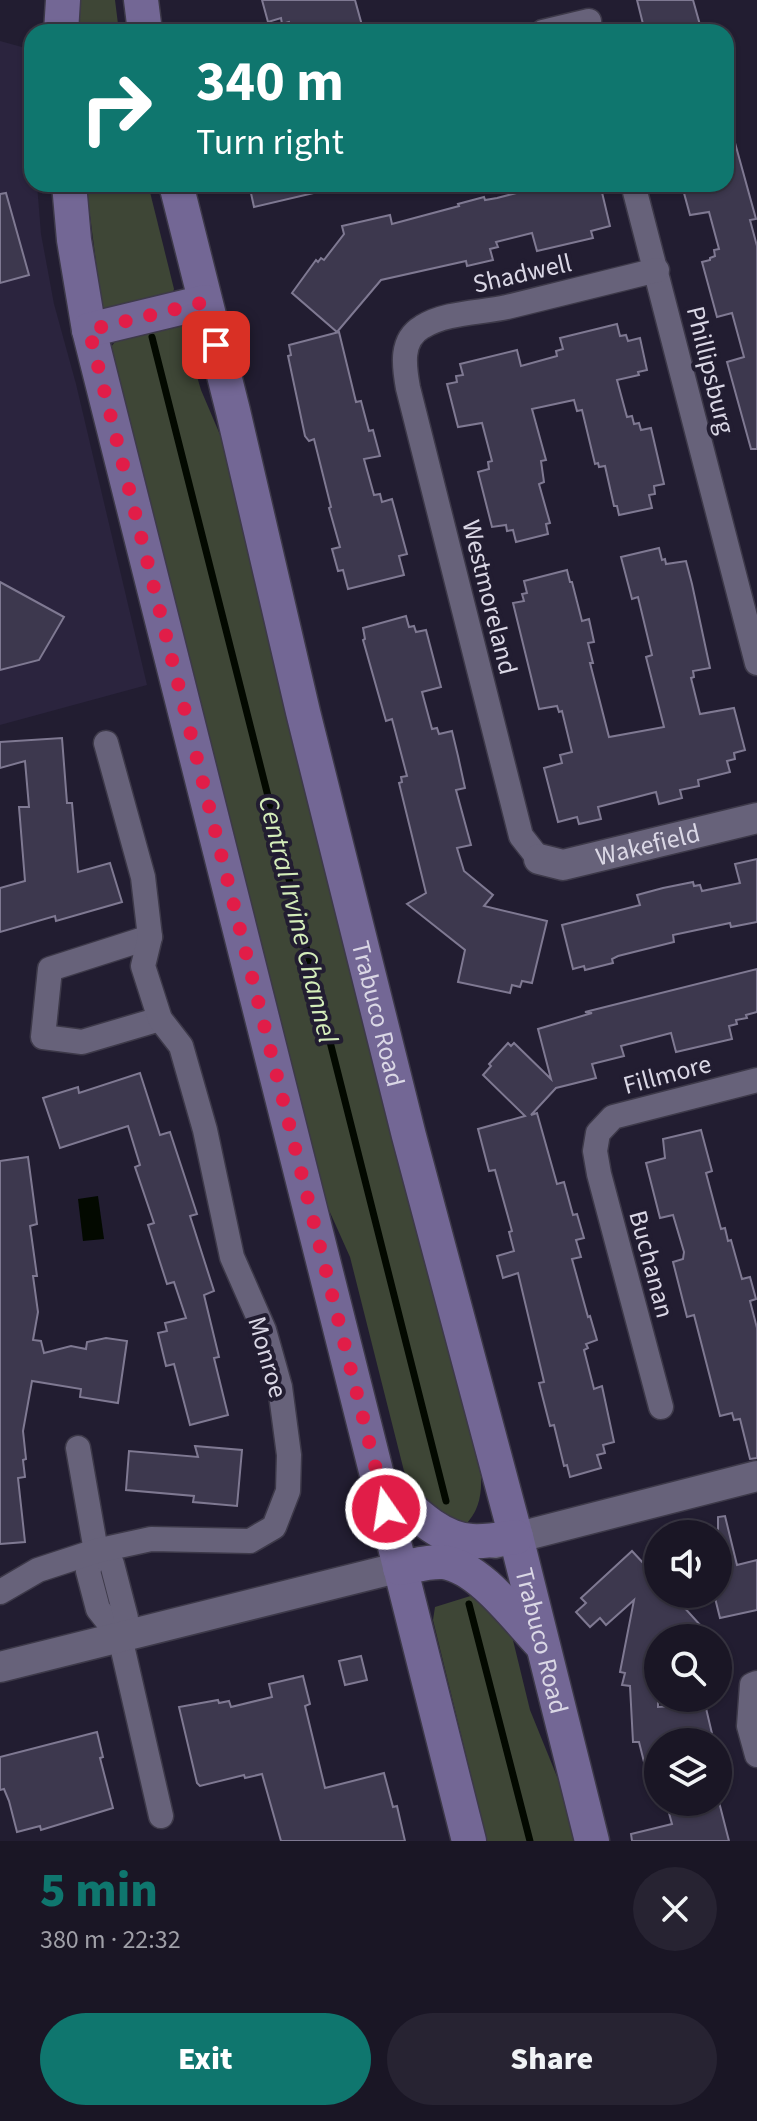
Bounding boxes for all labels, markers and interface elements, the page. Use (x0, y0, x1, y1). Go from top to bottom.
text: 340 m (196, 43, 344, 122)
icon: right (64, 56, 168, 160)
text: Turn right (196, 117, 344, 168)
street label: Shadwell (469, 244, 575, 303)
street label: Phillipsburg (677, 302, 744, 438)
pin (182, 311, 250, 379)
icon: arrive (194, 323, 238, 367)
street label: Westmoreland (452, 516, 527, 678)
water label: Central Irvine Channel (248, 791, 348, 1047)
street label: Wakefield (592, 814, 704, 875)
street label: Trabuco Road (342, 937, 414, 1091)
street label: Fillmore (619, 1045, 715, 1104)
street label: Buchanan (619, 1206, 684, 1322)
street label: Monroe (238, 1312, 297, 1402)
position arrow (344, 1467, 428, 1551)
map controls (644, 1520, 732, 1816)
button: sound (644, 1520, 732, 1608)
street label: Trabuco Road (505, 1564, 577, 1718)
button: search (644, 1624, 732, 1712)
button: layers (644, 1728, 732, 1816)
text: 5 min (40, 1857, 158, 1925)
button: close (633, 1867, 717, 1951)
text: 380 m · 22:32 (40, 1921, 181, 1958)
button: Exit (40, 2013, 371, 2105)
button: Share (387, 2013, 717, 2105)

